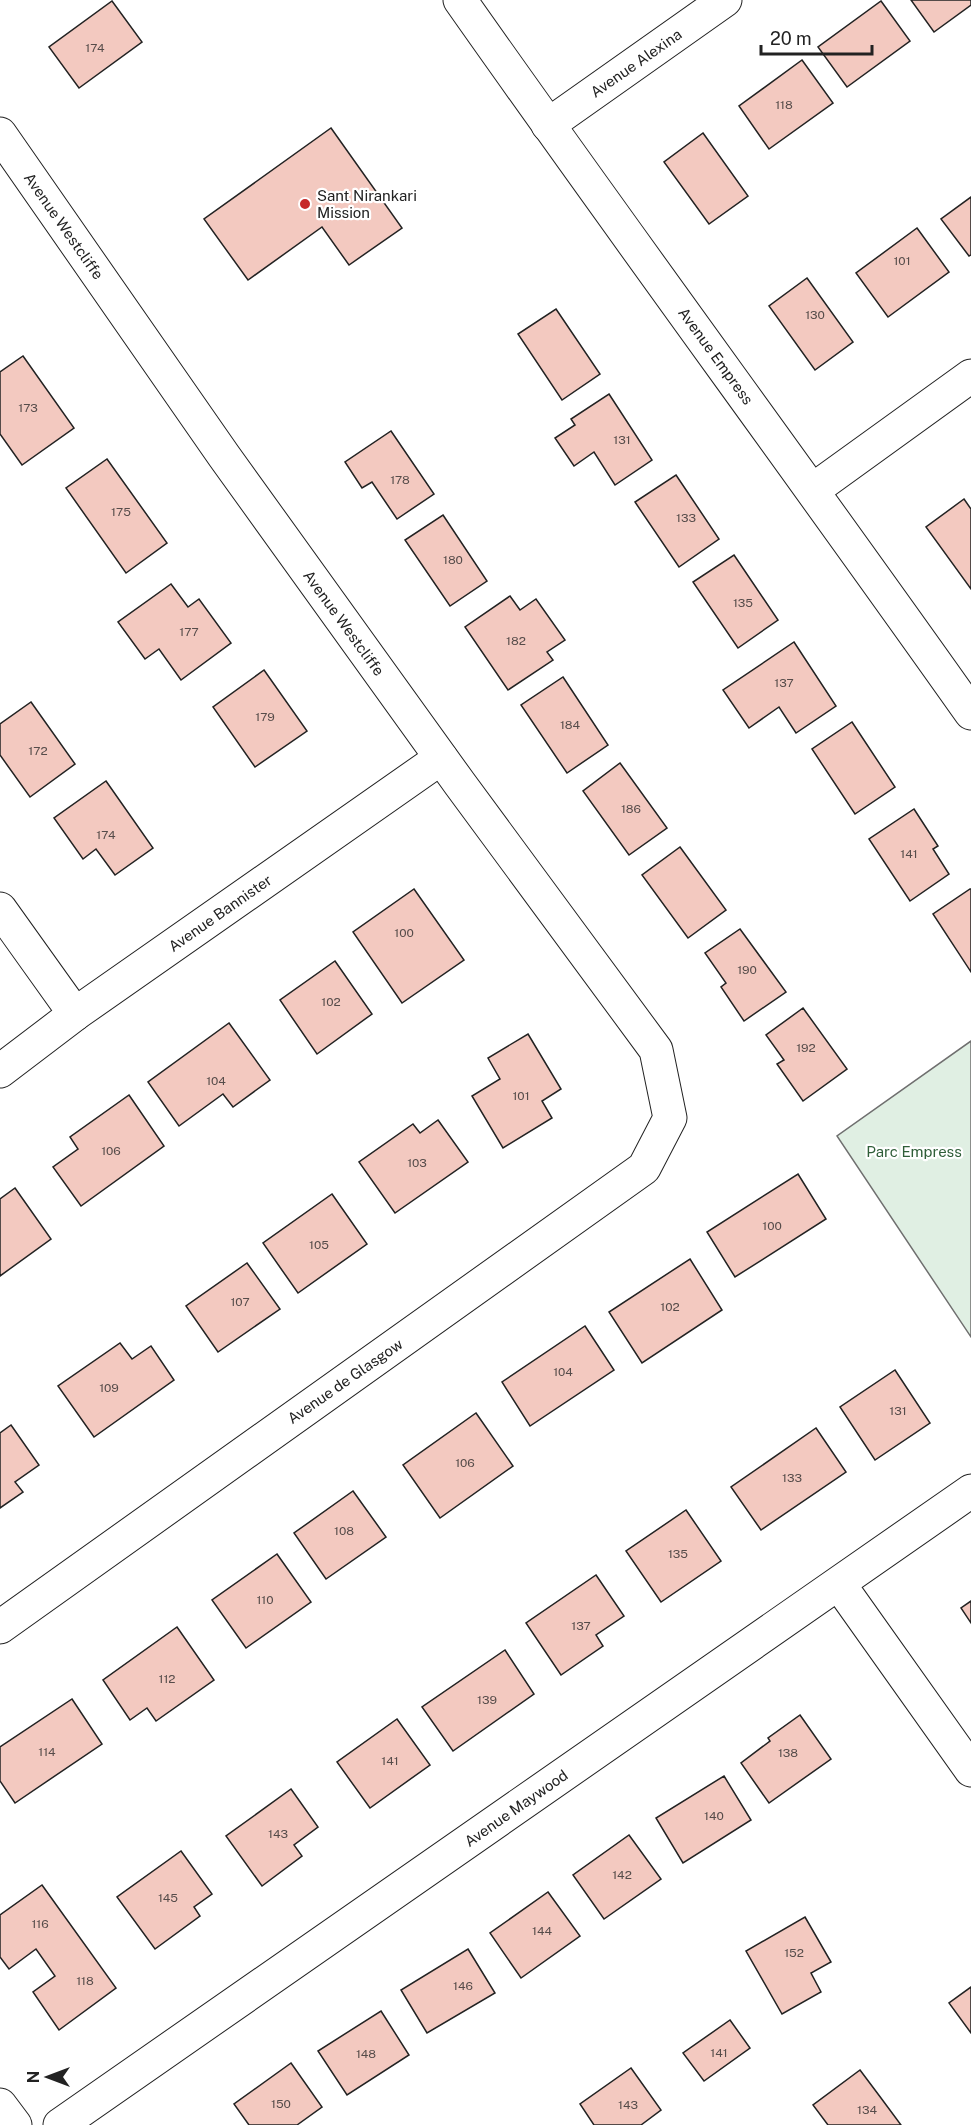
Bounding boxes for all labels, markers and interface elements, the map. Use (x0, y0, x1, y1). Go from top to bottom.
scale bar (761, 18, 872, 56)
street label: Avenue Alexina (587, 25, 685, 101)
text: 20 m (770, 28, 812, 49)
house number: 174 (85, 41, 105, 55)
house number: 118 (775, 98, 793, 112)
street label: Avenue Westcliffe (21, 170, 107, 282)
place label: Sant Nirankari Mission (317, 187, 417, 221)
marker: Sant Nirankari Mission (298, 197, 312, 211)
house number: 101 (893, 254, 911, 268)
street label: Avenue Empress (675, 304, 757, 408)
house number: 130 (805, 308, 825, 322)
house number: 173 (18, 401, 38, 415)
house number: 131 (613, 433, 631, 447)
house number: 178 (390, 473, 410, 487)
house number: 175 (111, 505, 131, 519)
house number: 133 (676, 511, 696, 525)
house number: 180 (443, 553, 463, 567)
street label: Avenue Westcliffe (300, 567, 388, 679)
house number: 135 (733, 596, 753, 610)
house number: 177 (179, 625, 199, 639)
house number: 182 (506, 634, 526, 648)
house number: 137 (774, 676, 794, 690)
house number: 179 (255, 710, 275, 724)
house number: 184 (560, 718, 581, 732)
house number: 172 (28, 744, 48, 758)
house number: 186 (621, 802, 641, 816)
house number: 174 (96, 828, 116, 842)
house number: 141 (900, 847, 918, 861)
street label: Avenue Bannister (165, 871, 275, 955)
house number: 100 (394, 926, 414, 940)
house number: 190 (737, 963, 757, 977)
house number: 102 (321, 995, 341, 1009)
house number: 192 (796, 1041, 816, 1055)
house number: 104 (206, 1074, 226, 1088)
house number: 101 (512, 1089, 530, 1103)
park label: Parc Empress (866, 1143, 962, 1160)
house number: 106 (101, 1144, 121, 1158)
house number: 103 (407, 1156, 427, 1170)
house number: 100 (762, 1219, 782, 1233)
house number: 105 (309, 1238, 329, 1252)
house number: 107 (230, 1295, 250, 1309)
house number: 102 (660, 1300, 680, 1314)
street label: Avenue de Glasgow (284, 1335, 406, 1427)
house number: 104 (553, 1365, 573, 1379)
house number: 109 (99, 1381, 119, 1395)
house number: 131 (889, 1404, 907, 1418)
house number: 106 (455, 1456, 475, 1470)
house number: 133 (782, 1471, 802, 1485)
house number: 108 (334, 1524, 354, 1538)
house number: 135 (668, 1547, 688, 1561)
house number: 110 (256, 1593, 274, 1607)
house number: 137 (571, 1619, 591, 1633)
house number: 112 (159, 1672, 175, 1686)
house number: 139 (477, 1693, 497, 1707)
house number: 114 (38, 1745, 56, 1759)
house number: 138 (778, 1746, 798, 1760)
house number: 141 (381, 1754, 399, 1768)
street label: Avenue Maywood (461, 1766, 571, 1850)
house number: 140 (704, 1809, 724, 1823)
house number: 143 (268, 1827, 288, 1841)
house number: 142 (612, 1868, 632, 1882)
house number: 145 (158, 1891, 178, 1905)
house number: 116 (31, 1917, 49, 1931)
house number: 144 (532, 1924, 552, 1938)
house number: 152 (784, 1946, 804, 1960)
house number: 118 (76, 1974, 94, 1988)
house number: 146 (453, 1979, 473, 1993)
house number: 141 (710, 2046, 728, 2060)
north arrow (18, 2047, 78, 2107)
house number: 148 (356, 2047, 376, 2061)
text: N (24, 2071, 43, 2083)
house number: 150 (271, 2097, 291, 2111)
house number: 143 (618, 2098, 638, 2112)
house number: 134 (857, 2103, 877, 2117)

